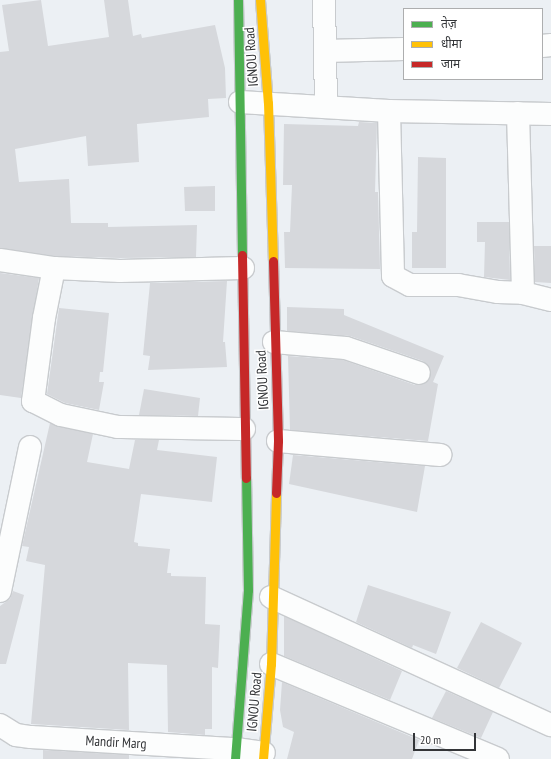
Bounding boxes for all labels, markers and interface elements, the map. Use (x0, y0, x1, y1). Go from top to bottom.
legend (403, 8, 543, 80)
text: तेज़ (441, 16, 457, 31)
street label: IGNOU Road (241, 27, 261, 87)
text: धीमा (441, 36, 462, 51)
text: जाम (441, 56, 460, 71)
street label: IGNOU Road (252, 350, 272, 410)
street label: IGNOU Road (243, 672, 265, 732)
scale bar (415, 725, 478, 751)
street label: Mandir Marg (85, 732, 147, 752)
text: 20 m (420, 732, 441, 747)

